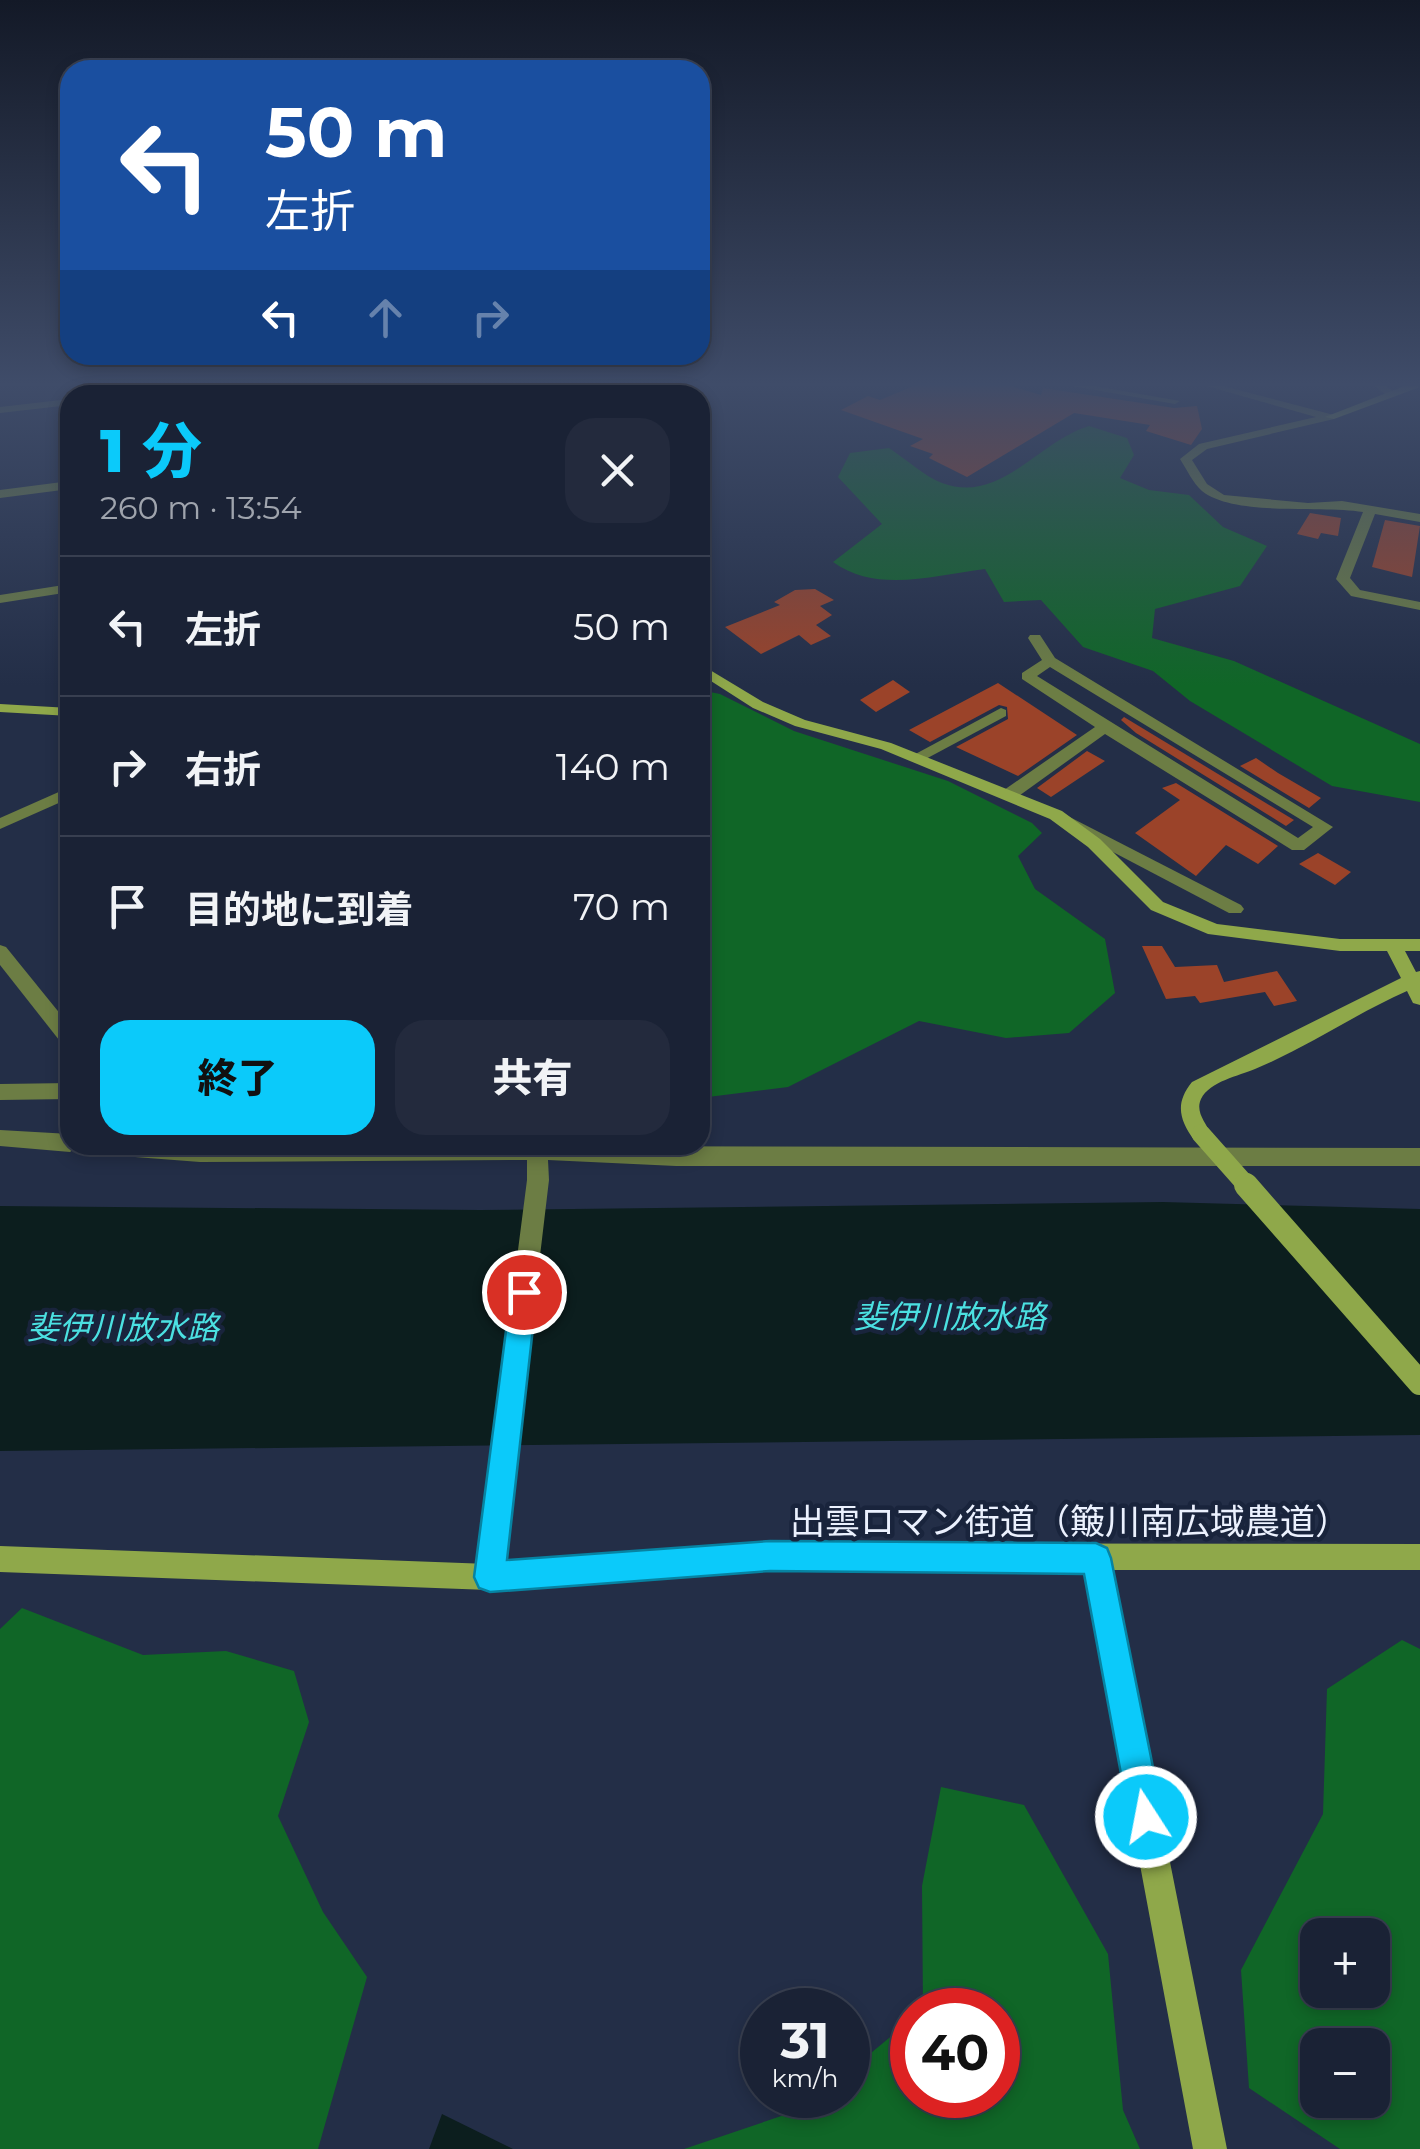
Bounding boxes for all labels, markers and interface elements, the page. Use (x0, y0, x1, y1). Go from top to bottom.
text: 50 m (265, 89, 447, 175)
icon: left (100, 100, 230, 230)
text: 左折 (265, 183, 355, 238)
icon: left (253, 290, 308, 345)
icon: ahead (358, 290, 413, 345)
icon: right (463, 290, 518, 345)
text: 1 分 (100, 414, 202, 487)
button: close (565, 418, 670, 523)
text: 260 m · 13:54 (100, 488, 302, 527)
icon: left (100, 599, 155, 654)
text: 50 m (573, 603, 670, 650)
text: 左折 (185, 606, 261, 653)
icon: right (100, 739, 155, 794)
text: 140 m (556, 743, 670, 790)
text: 右折 (185, 746, 261, 793)
icon: arrive (100, 879, 155, 934)
text: 70 m (573, 883, 670, 930)
text: 目的地に到着 (185, 886, 413, 933)
button: 終了 (100, 1020, 375, 1135)
button: 共有 (395, 1020, 670, 1135)
pin (482, 1250, 567, 1335)
icon: arrive (497, 1265, 552, 1320)
water label: 斐伊川放水路 (854, 1297, 1049, 1336)
water label: 斐伊川放水路 (27, 1308, 222, 1347)
street label: 出雲ロマン街道（簸川南広域農道） (790, 1500, 1350, 1543)
position arrow (1094, 1765, 1198, 1869)
map controls (1300, 1918, 1390, 2118)
button: + (1300, 1918, 1390, 2008)
speed limit sign: 40 (890, 1988, 1020, 2118)
text: 31 (780, 2010, 830, 2071)
button: − (1300, 2028, 1390, 2118)
text: km/h (772, 2063, 838, 2093)

